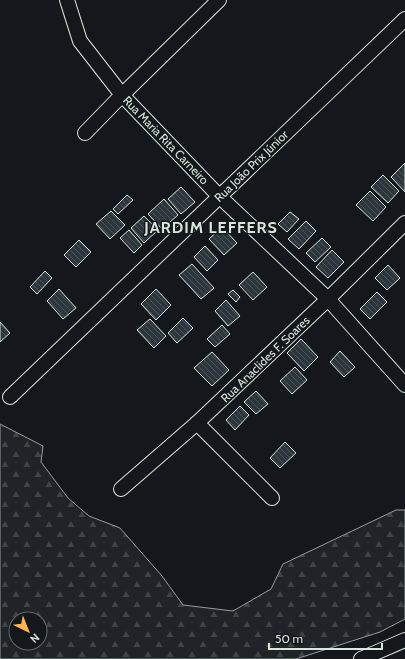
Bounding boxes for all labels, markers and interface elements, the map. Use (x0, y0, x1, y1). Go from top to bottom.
street label: Rua Maria Rita Carneiro (120, 93, 212, 188)
street label: Rua João Prix Júnior (211, 127, 291, 205)
district label: JARDIM LEFFERS (143, 218, 278, 237)
street label: Rua Anaclides F. Soares (217, 313, 313, 405)
north arrow (8, 611, 48, 651)
scale bar (269, 625, 382, 651)
text: N (27, 631, 42, 646)
text: 50 m (275, 631, 303, 646)

